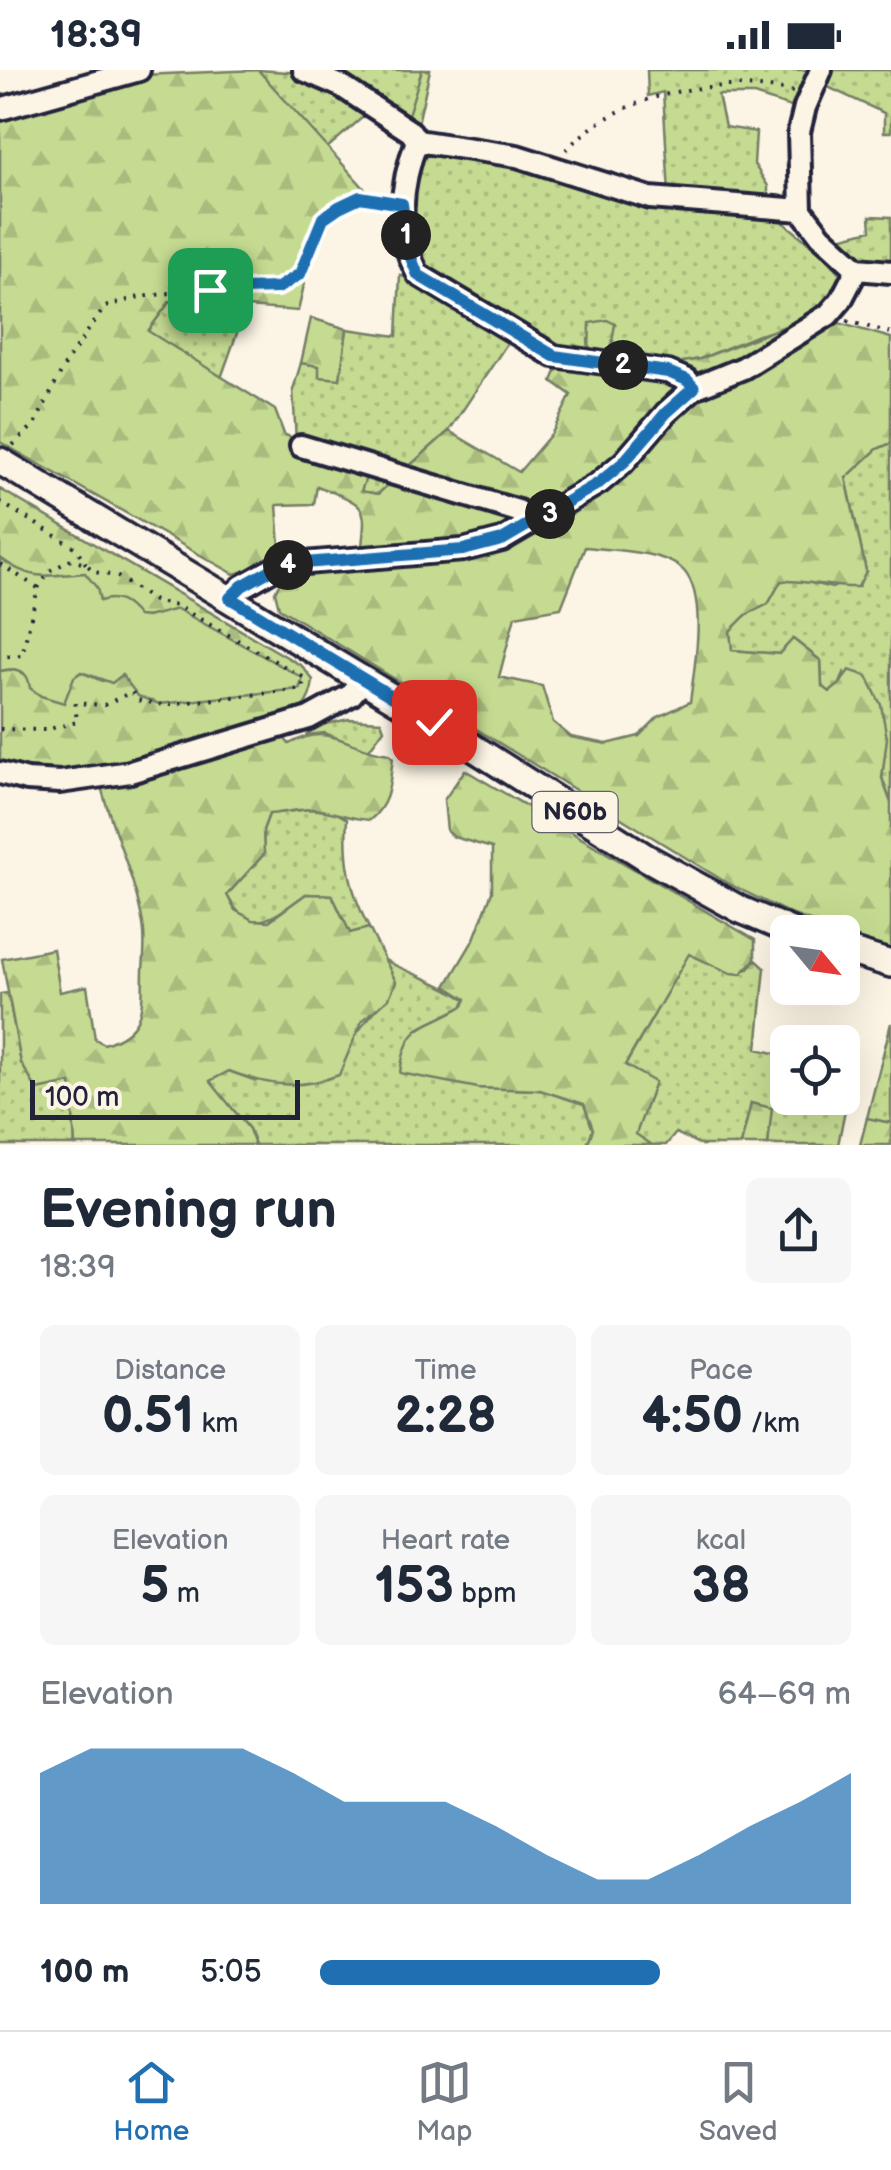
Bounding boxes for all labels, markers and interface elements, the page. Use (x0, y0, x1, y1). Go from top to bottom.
text: 18:39 (50, 13, 142, 58)
pin: 1 (381, 210, 431, 260)
text: 1 (400, 218, 412, 251)
pin (168, 248, 253, 333)
icon: arrive (183, 263, 238, 318)
pin: 2 (598, 340, 648, 390)
text: 2 (615, 348, 631, 381)
pin: 3 (525, 489, 575, 539)
text: 3 (542, 497, 558, 530)
pin: 4 (263, 540, 313, 590)
text: 4 (280, 548, 296, 581)
pin (392, 680, 477, 765)
icon: check (407, 695, 462, 750)
road number: N60b (532, 792, 618, 832)
north arrow (770, 915, 860, 1005)
map controls (770, 915, 860, 1115)
button: locate (770, 1025, 860, 1115)
scale bar (30, 1075, 300, 1120)
text: 100 m (45, 1081, 119, 1114)
text: Evening run (40, 1177, 337, 1244)
button: share (746, 1178, 851, 1283)
text: 18:39 (40, 1248, 116, 1287)
text: Distance (114, 1354, 226, 1387)
text: Time (414, 1354, 477, 1387)
text: Pace (689, 1354, 753, 1387)
text: 0.51 (102, 1387, 194, 1447)
text: 2:28 (395, 1387, 496, 1447)
text: 4:50 (642, 1387, 743, 1447)
text: km (194, 1407, 238, 1440)
text: /km (743, 1407, 800, 1440)
text: Elevation (112, 1524, 229, 1557)
text: Heart rate (381, 1524, 510, 1557)
text: kcal (696, 1524, 746, 1557)
text: 5 (140, 1557, 169, 1617)
text: 153 (375, 1557, 454, 1617)
text: 38 (691, 1557, 750, 1617)
text: m (169, 1577, 200, 1610)
text: bpm (454, 1577, 516, 1610)
text: Elevation (40, 1675, 173, 1714)
text: 64–69 m (718, 1675, 851, 1714)
text: 100 m (40, 1953, 129, 1992)
text: 5:05 (200, 1953, 262, 1992)
tab: Home (113, 2055, 189, 2148)
tab: Map (416, 2055, 472, 2148)
tab: Saved (699, 2055, 778, 2148)

